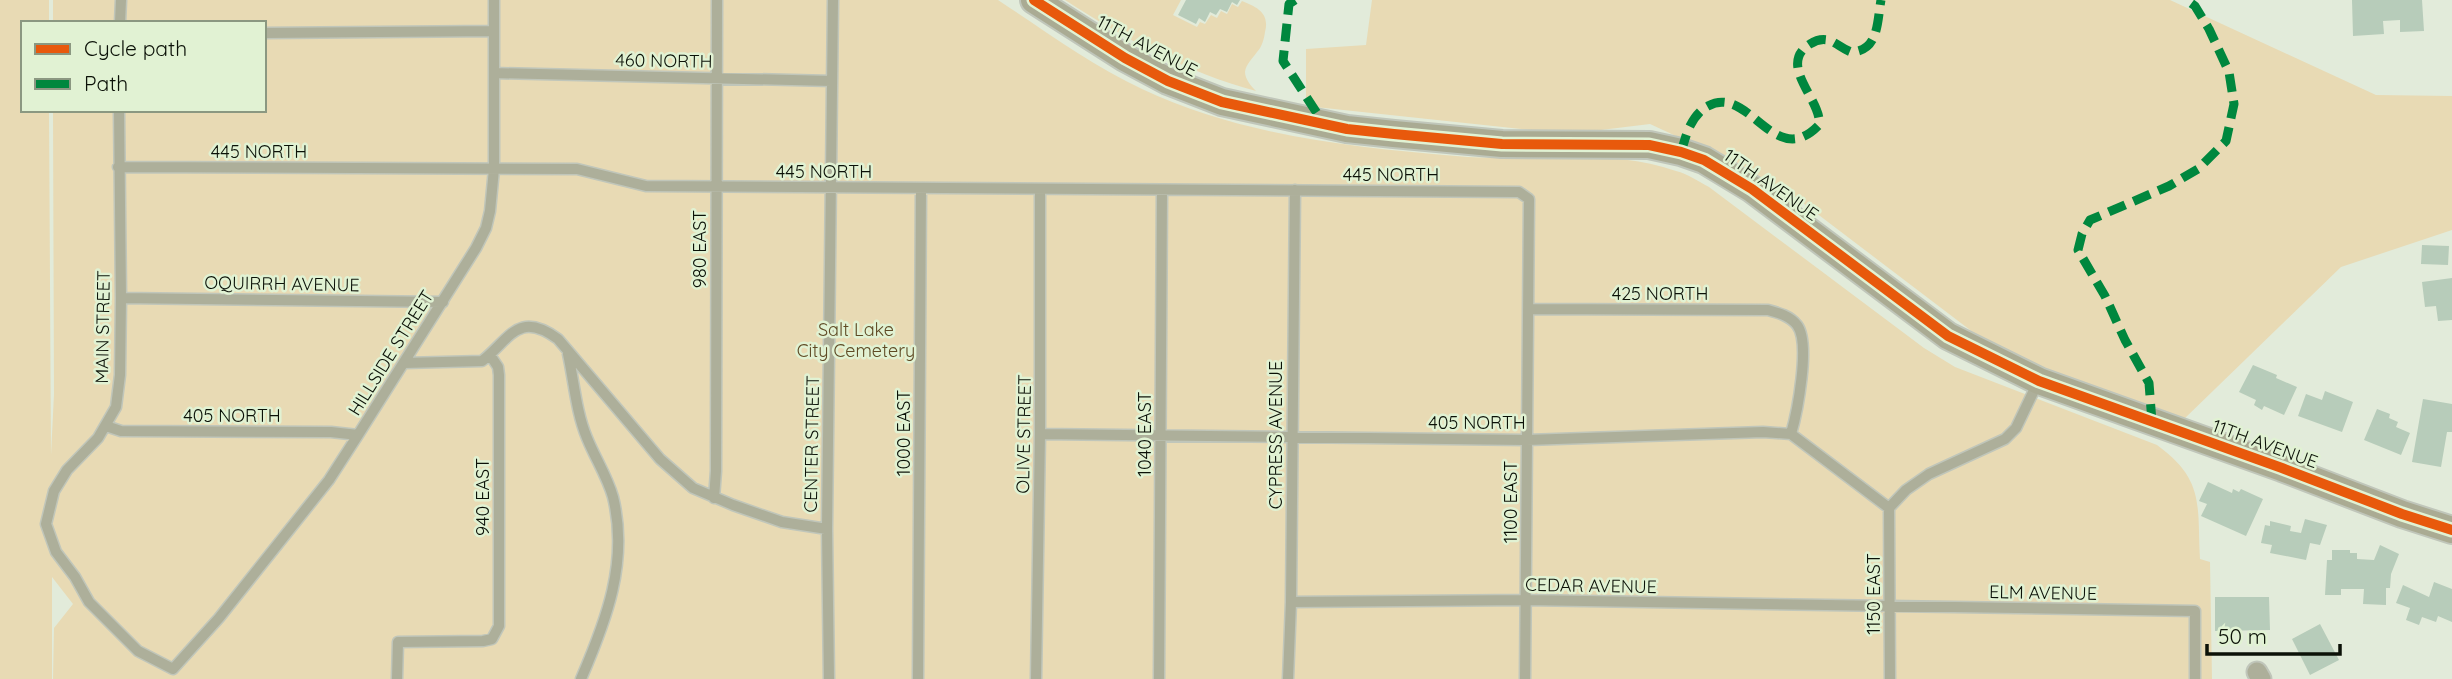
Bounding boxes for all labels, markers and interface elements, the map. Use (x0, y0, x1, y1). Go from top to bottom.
street label: 11TH AVENUE (1093, 9, 1201, 82)
legend (21, 21, 266, 112)
text: Cycle path (84, 35, 187, 61)
street label: 460 NORTH (615, 48, 713, 73)
text: Path (84, 70, 128, 96)
street label: 445 NORTH (211, 140, 307, 163)
street label: 11TH AVENUE (1719, 144, 1823, 226)
street label: 445 NORTH (776, 160, 872, 183)
street label: 445 NORTH (1343, 163, 1439, 186)
street label: 980 EAST (688, 210, 711, 288)
street label: MAIN STREET (90, 270, 115, 384)
street label: OQUIRRH AVENUE (204, 271, 360, 296)
street label: 425 NORTH (1612, 282, 1708, 305)
street label: HILLSIDE STREET (343, 286, 438, 420)
park label: Salt Lake City Cemetery (797, 318, 915, 362)
street label: CYPRESS AVENUE (1264, 361, 1287, 509)
street label: OLIVE STREET (1011, 374, 1036, 494)
street label: CENTER STREET (799, 375, 824, 513)
street label: 1000 EAST (892, 390, 915, 476)
street label: 1040 EAST (1133, 391, 1156, 477)
street label: 405 NORTH (183, 404, 281, 427)
street label: 405 NORTH (1428, 411, 1526, 434)
street label: 11TH AVENUE (2209, 414, 2321, 473)
street label: 940 EAST (471, 458, 494, 536)
street label: 1100 EAST (1499, 461, 1522, 543)
street label: 1150 EAST (1862, 553, 1885, 635)
street label: CEDAR AVENUE (1525, 573, 1657, 598)
street label: ELM AVENUE (1989, 580, 2097, 605)
scale bar (2207, 612, 2340, 656)
text: 50 m (2218, 623, 2267, 649)

